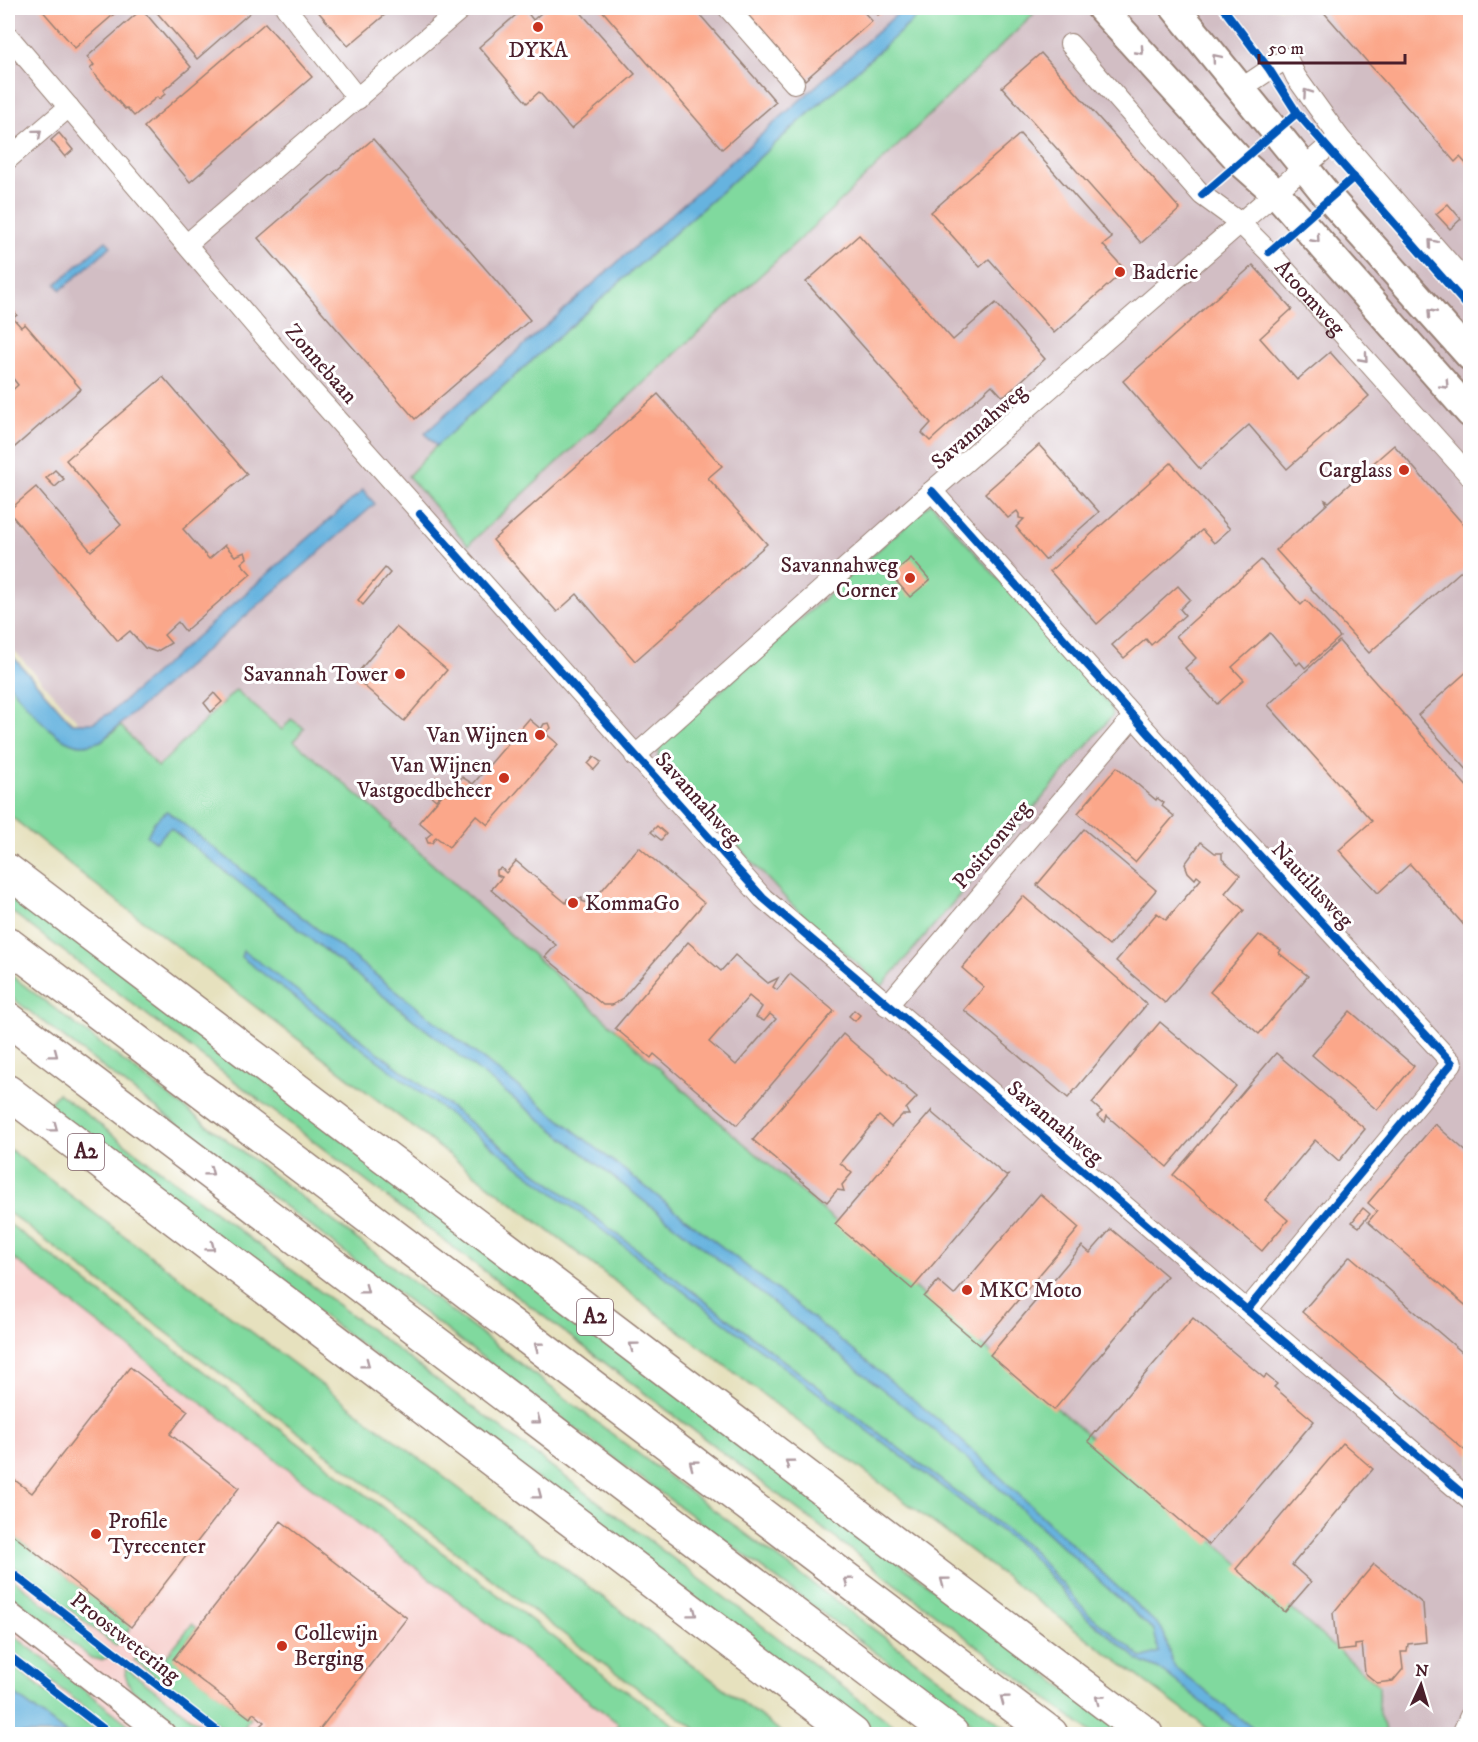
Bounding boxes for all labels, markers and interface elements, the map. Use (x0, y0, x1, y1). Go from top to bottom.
marker: DYKA (531, 20, 545, 34)
scale bar (1259, 27, 1404, 65)
place label: DYKA (508, 37, 569, 64)
text: 50 m (1268, 38, 1304, 60)
one-way arrow (1133, 44, 1144, 55)
one-way arrow (1213, 54, 1224, 65)
one-way arrow (1303, 89, 1314, 100)
one-way arrow (31, 130, 42, 141)
one-way arrow (1309, 232, 1320, 243)
one-way arrow (1428, 239, 1439, 250)
street label: Atoomweg (1269, 254, 1351, 341)
place label: Baderie (1132, 259, 1198, 286)
marker: Baderie (1113, 265, 1127, 279)
one-way arrow (1427, 309, 1438, 320)
street label: Zonnebaan (279, 318, 363, 410)
one-way arrow (1357, 351, 1368, 361)
street label: Savannahweg (926, 378, 1032, 476)
one-way arrow (1438, 378, 1449, 389)
place label: Carglass (1318, 457, 1392, 484)
marker: Carglass (1397, 463, 1411, 477)
place label: Savannahweg Corner (781, 552, 899, 604)
marker: Savannahweg Corner (903, 571, 917, 585)
place label: Savannah Tower (243, 661, 389, 688)
marker: Savannah Tower (393, 667, 407, 681)
place label: Van Wijnen (426, 722, 529, 749)
marker: Van Wijnen (533, 728, 547, 742)
street label: Savannahweg (649, 746, 748, 852)
place label: Van Wijnen Vastgoedbeheer (356, 752, 493, 804)
marker: Van Wijnen Vastgoedbeheer (497, 771, 511, 785)
street label: Positronweg (947, 795, 1037, 895)
street label: Nautilusweg (1265, 836, 1359, 934)
place label: KommaGo (585, 890, 679, 917)
marker: KommaGo (566, 896, 580, 910)
one-way arrow (47, 1047, 58, 1058)
street label: Savannahweg (1001, 1075, 1109, 1171)
one-way arrow (47, 1120, 58, 1131)
road number: A2 (68, 1134, 104, 1170)
one-way arrow (203, 1165, 214, 1176)
one-way arrow (204, 1239, 215, 1250)
place label: MKC Moto (979, 1277, 1082, 1304)
one-way arrow (358, 1282, 369, 1293)
marker: MKC Moto (960, 1283, 974, 1297)
road number: A2 (577, 1299, 613, 1335)
one-way arrow (533, 1342, 544, 1353)
one-way arrow (629, 1342, 640, 1353)
one-way arrow (360, 1357, 371, 1368)
one-way arrow (530, 1413, 541, 1424)
one-way arrow (689, 1460, 700, 1471)
one-way arrow (784, 1460, 795, 1471)
one-way arrow (532, 1487, 543, 1498)
place label: Profile Tyrecenter (108, 1508, 206, 1560)
marker: Profile Tyrecenter (89, 1527, 103, 1541)
one-way arrow (844, 1578, 855, 1589)
one-way arrow (940, 1578, 951, 1589)
street label: Proostwetering (65, 1587, 186, 1689)
one-way arrow (687, 1606, 698, 1617)
place label: Collewijn Berging (294, 1620, 378, 1672)
marker: Collewijn Berging (275, 1639, 289, 1653)
north arrow (1391, 1655, 1451, 1715)
text: N (1415, 1661, 1429, 1681)
one-way arrow (1095, 1695, 1106, 1706)
one-way arrow (1000, 1696, 1011, 1707)

